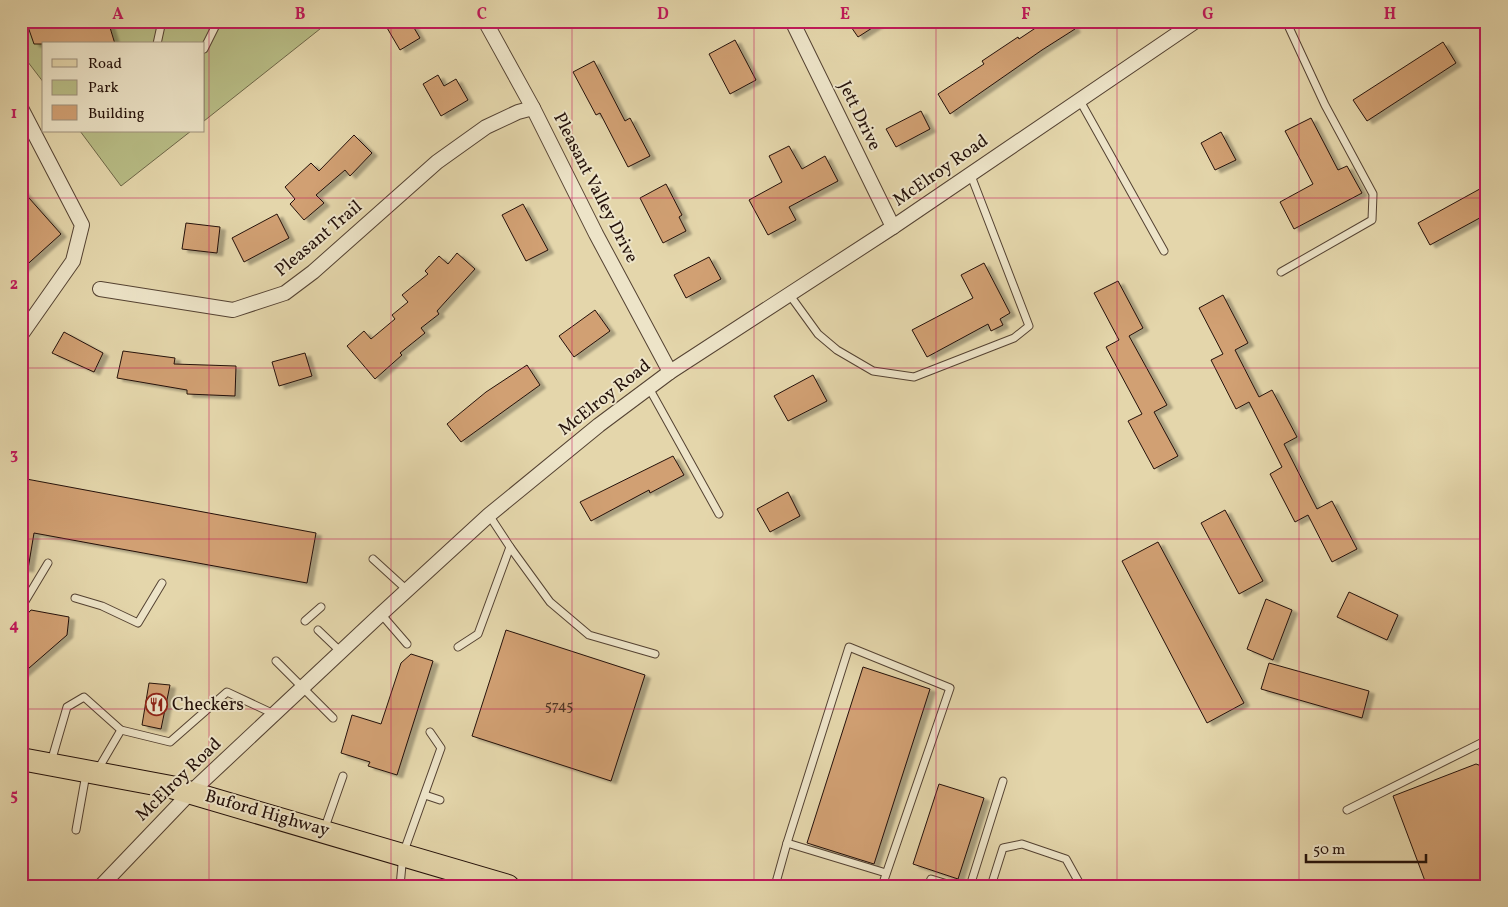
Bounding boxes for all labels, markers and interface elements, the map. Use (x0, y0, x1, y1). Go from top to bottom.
text: A (112, 4, 124, 26)
text: B (295, 4, 306, 26)
text: C (477, 4, 487, 26)
text: D (657, 4, 669, 26)
text: E (840, 4, 850, 26)
text: F (1021, 4, 1031, 26)
text: G (1202, 4, 1214, 26)
text: H (1384, 4, 1396, 26)
legend (42, 42, 205, 132)
text: Road (88, 54, 122, 75)
street label: Jett Drive (831, 77, 887, 155)
text: Park (88, 78, 119, 99)
text: 1 (11, 103, 17, 125)
text: Building (88, 104, 145, 125)
street label: Pleasant Valley Drive (546, 109, 644, 267)
street label: McElroy Road (888, 129, 994, 213)
street label: Pleasant Trail (270, 195, 368, 283)
text: 2 (10, 274, 18, 296)
street label: McElroy Road (554, 354, 656, 442)
text: 3 (10, 444, 18, 466)
text: 4 (9, 615, 19, 637)
restaurant icon: Checkers (144, 693, 168, 717)
place label: Checkers (172, 693, 244, 718)
house number: 5745 (545, 696, 573, 717)
street label: McElroy Road (130, 732, 228, 828)
street label: Buford Highway (202, 784, 333, 844)
text: 5 (10, 785, 18, 807)
scale bar (1306, 832, 1426, 864)
text: 50 m (1313, 840, 1345, 861)

